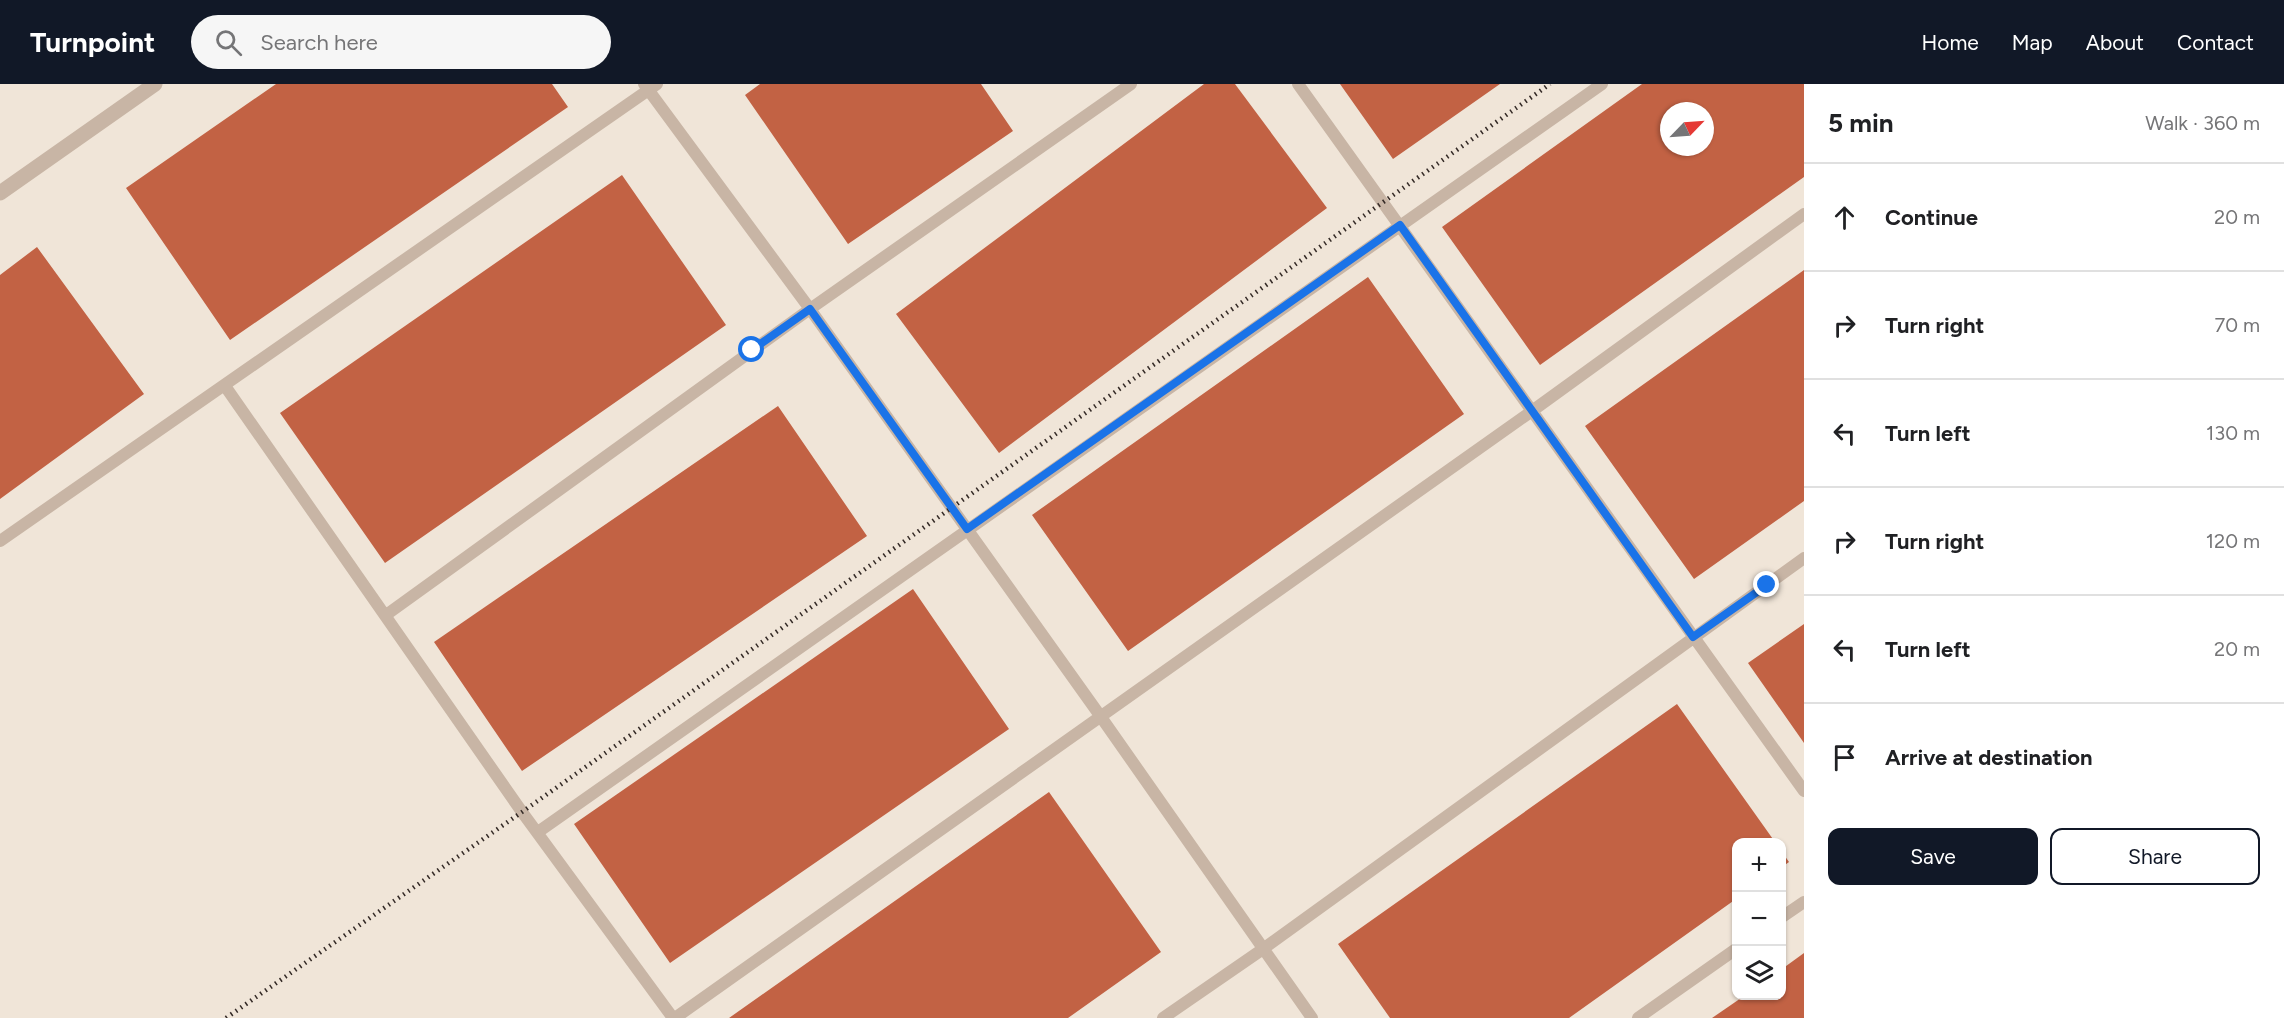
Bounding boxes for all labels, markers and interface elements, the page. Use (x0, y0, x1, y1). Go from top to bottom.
search box (191, 15, 611, 69)
text: Turnpoint (30, 25, 155, 59)
icon: search (212, 26, 245, 59)
text: Search here (260, 29, 378, 56)
text: Home (1922, 30, 1979, 55)
text: Map (2012, 30, 2053, 55)
text: About (2086, 30, 2144, 55)
text: Contact (2177, 30, 2254, 55)
north arrow (1660, 102, 1714, 156)
text: 5 min (1828, 107, 1894, 139)
text: Walk · 360 m (2145, 111, 2260, 135)
icon: ahead (1828, 201, 1861, 234)
text: Continue (1885, 204, 1978, 231)
text: 20 m (2214, 205, 2260, 229)
icon: right (1828, 309, 1861, 342)
text: Turn right (1885, 312, 1984, 339)
text: 70 m (2214, 313, 2260, 337)
route start (738, 336, 764, 362)
icon: left (1828, 417, 1861, 450)
text: Turn left (1885, 420, 1971, 447)
text: 130 m (2206, 421, 2260, 445)
icon: right (1828, 525, 1861, 558)
text: Turn right (1885, 528, 1984, 555)
text: 120 m (2206, 529, 2260, 553)
route end (1753, 571, 1779, 597)
icon: left (1828, 633, 1861, 666)
text: Turn left (1885, 636, 1971, 663)
text: 20 m (2214, 637, 2260, 661)
icon: arrive (1828, 741, 1861, 774)
text: Arrive at destination (1885, 744, 2093, 771)
button: Save (1828, 828, 2038, 885)
button: Share (2050, 828, 2260, 885)
map controls (1732, 838, 1786, 1000)
button: + (1732, 838, 1786, 892)
button: − (1732, 892, 1786, 946)
button: layers (1732, 946, 1786, 1000)

